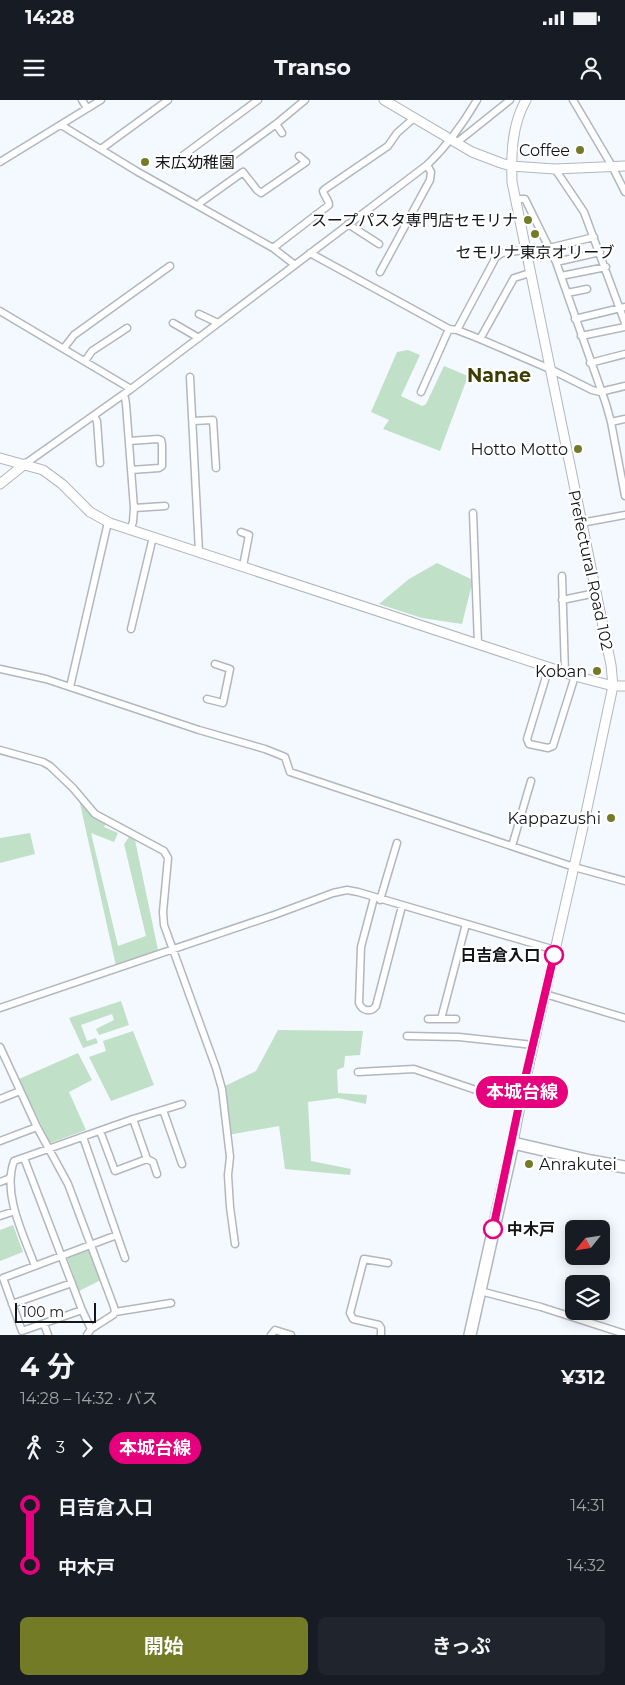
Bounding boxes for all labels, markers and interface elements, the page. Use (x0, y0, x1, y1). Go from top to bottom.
text: 14:28 (25, 6, 74, 29)
icon: menu (20, 54, 48, 82)
text: Transo (274, 54, 351, 81)
icon: person (577, 54, 605, 82)
place label: Coffee (519, 141, 570, 160)
marker: Coffee (574, 144, 586, 156)
place label: 末広幼稚園 (155, 153, 235, 172)
marker: 末広幼稚園 (139, 156, 151, 168)
place label: スープパスタ専門店セモリナ (311, 211, 518, 230)
marker: スープパスタ専門店セモリナ (522, 214, 534, 226)
marker: セモリナ東京オリーブ (529, 228, 541, 240)
place label: セモリナ東京オリーブ (455, 243, 615, 262)
district label: Nanae (467, 364, 531, 387)
place label: Hotto Motto (470, 440, 568, 459)
marker: Hotto Motto (572, 443, 584, 455)
street label: Prefectural Road 102 (564, 488, 617, 652)
place label: Koban (535, 662, 587, 681)
marker: Koban (591, 665, 603, 677)
place label: Kappazushi (507, 809, 601, 828)
marker: Kappazushi (605, 812, 617, 824)
marker: 日吉倉入口 (544, 945, 564, 965)
place label: 日吉倉入口 (460, 946, 540, 965)
line badge: 本城台線 (487, 1076, 557, 1108)
text: 本城台線 (486, 1081, 558, 1103)
place label: Anrakutei (539, 1155, 617, 1174)
marker: Anrakutei (523, 1158, 535, 1170)
marker: 中木戸 (483, 1219, 503, 1239)
place label: 中木戸 (507, 1220, 555, 1239)
north arrow (565, 1220, 610, 1265)
map controls (565, 1220, 610, 1320)
button: layers (565, 1275, 610, 1320)
scale bar (15, 1300, 96, 1323)
text: 100 m (22, 1303, 64, 1321)
text: 4 分 (20, 1349, 75, 1383)
text: ¥312 (561, 1366, 605, 1389)
text: 14:28 – 14:32 · バス (20, 1389, 158, 1408)
icon: walk (20, 1434, 48, 1462)
icon: forward (73, 1434, 101, 1462)
text: 本城台線 (119, 1437, 191, 1459)
text: 3 (56, 1438, 65, 1457)
text: 日吉倉入口 (58, 1496, 153, 1519)
text: 14:31 (570, 1496, 605, 1515)
text: 中木戸 (58, 1556, 115, 1579)
text: 14:32 (567, 1556, 605, 1575)
button: 開始 (20, 1617, 308, 1675)
button: きっぷ (318, 1617, 605, 1675)

